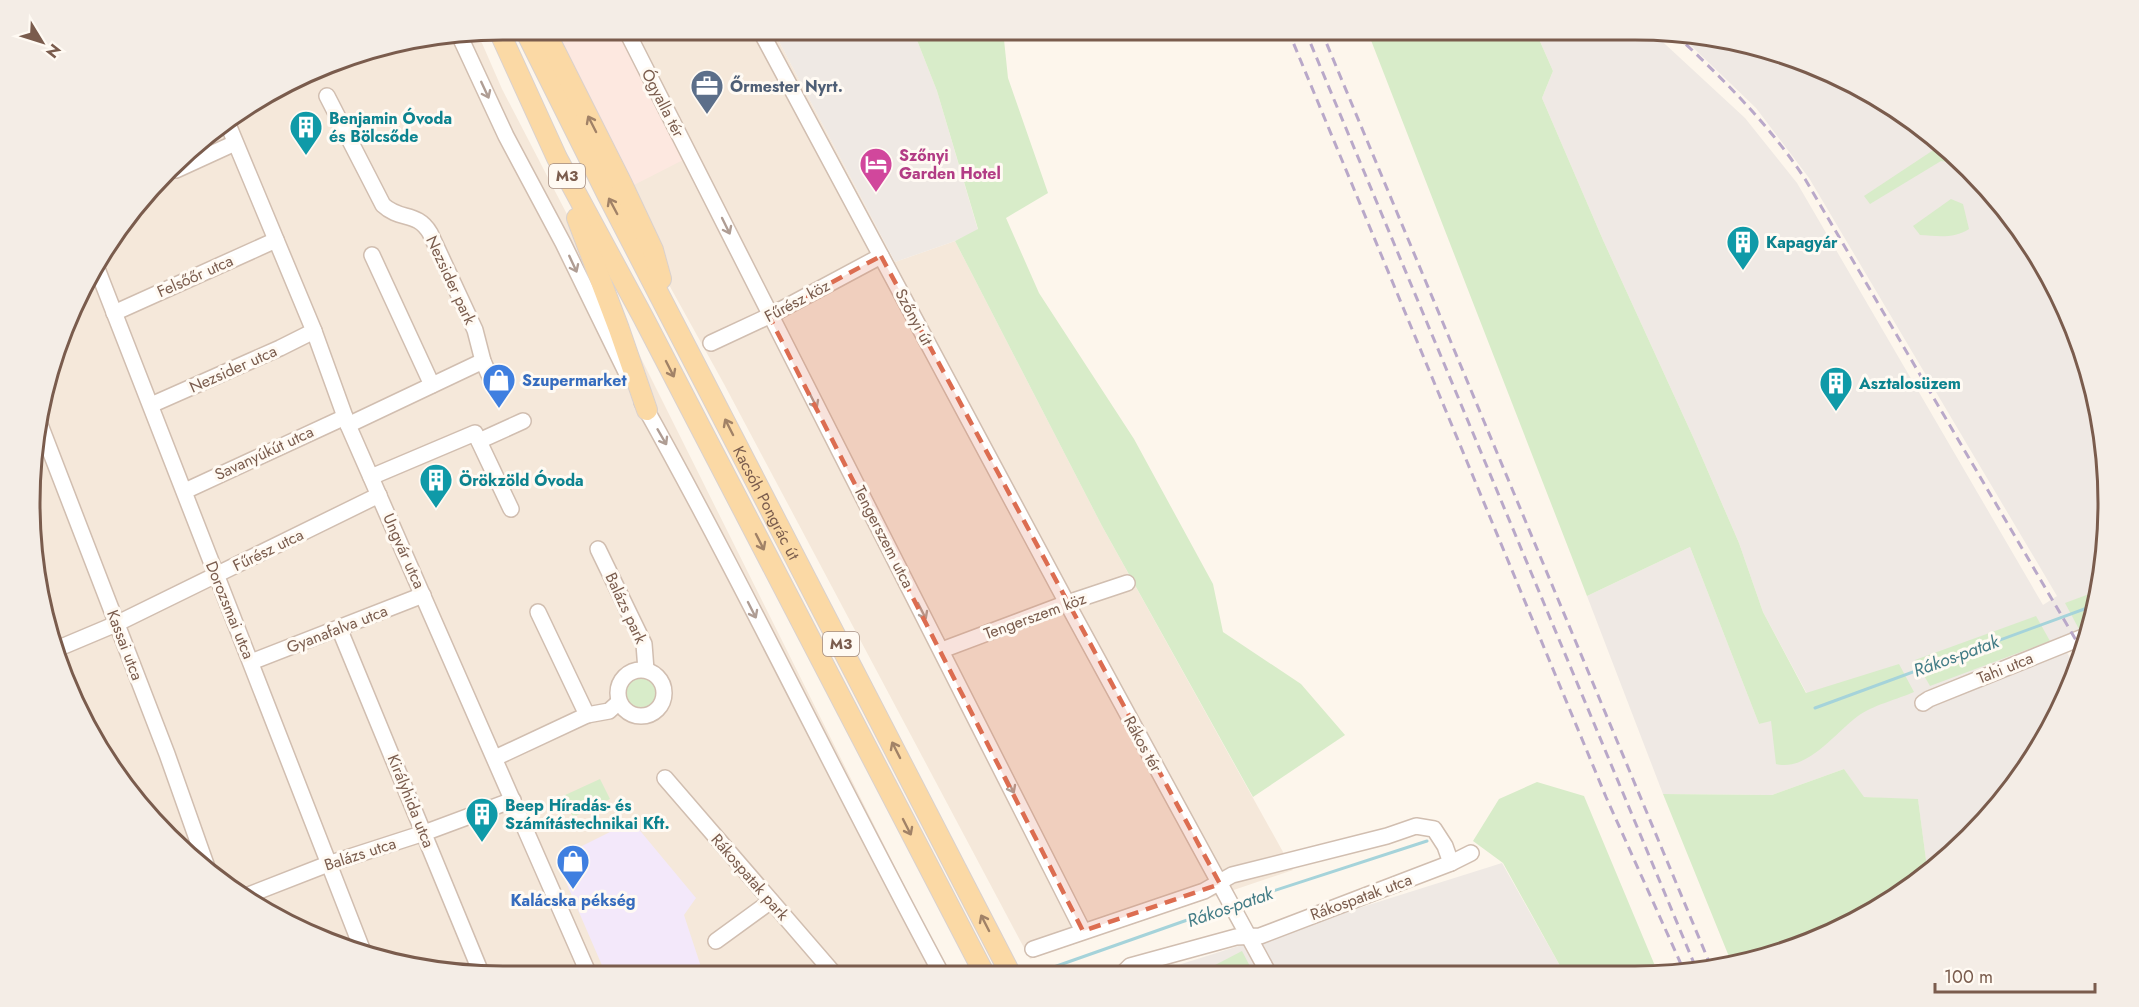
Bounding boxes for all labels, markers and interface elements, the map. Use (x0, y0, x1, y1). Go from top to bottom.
north arrow (12, 12, 72, 72)
text: N (40, 39, 66, 63)
street label: Ógyalla tér (636, 65, 690, 142)
office icon: Őrmester Nyrt. (689, 68, 725, 115)
place label: Őrmester Nyrt. (730, 75, 843, 98)
one-way arrow (479, 81, 491, 99)
place label: Benjamin Óvoda és Bölcsőde (329, 107, 452, 148)
building icon: Benjamin Óvoda és Bölcsőde (288, 109, 324, 156)
one-way arrow (586, 116, 598, 134)
place label: Szőnyi Garden Hotel (899, 144, 1001, 185)
hotel icon: Szőnyi Garden Hotel (858, 146, 894, 193)
road number: M3 (549, 164, 585, 188)
one-way arrow (607, 198, 618, 216)
one-way arrow (720, 216, 732, 234)
building icon: Kapagyár (1725, 224, 1761, 271)
place label: Kapagyár (1766, 231, 1838, 254)
street label: Nezsider park (420, 232, 482, 329)
street label: Felsőőr utca (153, 249, 237, 303)
one-way arrow (567, 255, 579, 273)
street label: Fűrész köz (760, 274, 834, 328)
street label: Szőnyi út (889, 284, 939, 350)
street label: Nezsider utca (186, 339, 280, 399)
one-way arrow (664, 360, 676, 377)
shop icon: Szupermarket (481, 362, 517, 409)
building icon: Asztalosüzem (1818, 365, 1854, 412)
place label: Szupermarket (522, 369, 627, 392)
place label: Asztalosüzem (1858, 372, 1961, 395)
one-way arrow (807, 391, 819, 408)
one-way arrow (723, 419, 734, 437)
street label: Savanyúkút utca (211, 420, 317, 486)
one-way arrow (657, 428, 669, 445)
street label: Kacsóh Pongrác út (728, 442, 806, 564)
building icon: Örökzöld Óvoda (418, 462, 454, 509)
place label: Örökzöld Óvoda (459, 469, 584, 492)
street label: Tengerszem utca (848, 482, 920, 592)
street label: Ungvár utca (377, 510, 431, 592)
street label: Fűrész utca (229, 523, 307, 577)
one-way arrow (754, 533, 766, 550)
street label: Dorozsmai utca (200, 558, 260, 662)
street label: Balázs park (600, 569, 653, 648)
street label: Tengerszem köz (981, 587, 1090, 645)
street label: Gyanafalva utca (283, 599, 391, 659)
one-way arrow (747, 601, 758, 619)
one-way arrow (917, 601, 928, 619)
street label: Kassai utca (101, 606, 149, 684)
water label: Rákos-patak (1910, 628, 2004, 683)
road number: M3 (823, 632, 859, 656)
street label: Tahi utca (1974, 646, 2036, 690)
street label: Rákos tér (1118, 712, 1168, 777)
one-way arrow (889, 741, 901, 759)
street label: Királyhida utca (382, 751, 440, 851)
one-way arrow (1005, 775, 1016, 793)
place label: Beep Híradás- és Számítástechnikai Kft. (505, 794, 670, 835)
building icon: Beep Híradás- és Számítástechnikai Kft. (464, 796, 500, 843)
one-way arrow (902, 818, 914, 836)
street label: Rákospatak park (706, 829, 795, 926)
street label: Balázs utca (321, 832, 399, 876)
shop icon: Kalácska pékség (555, 843, 591, 890)
street label: Rákospatak utca (1307, 868, 1415, 926)
water label: Rákos-patak (1184, 880, 1278, 934)
place label: Kalácska pékség (510, 889, 636, 912)
one-way arrow (978, 915, 990, 933)
scale bar (1935, 956, 2096, 994)
text: 100 m (1944, 964, 1993, 990)

